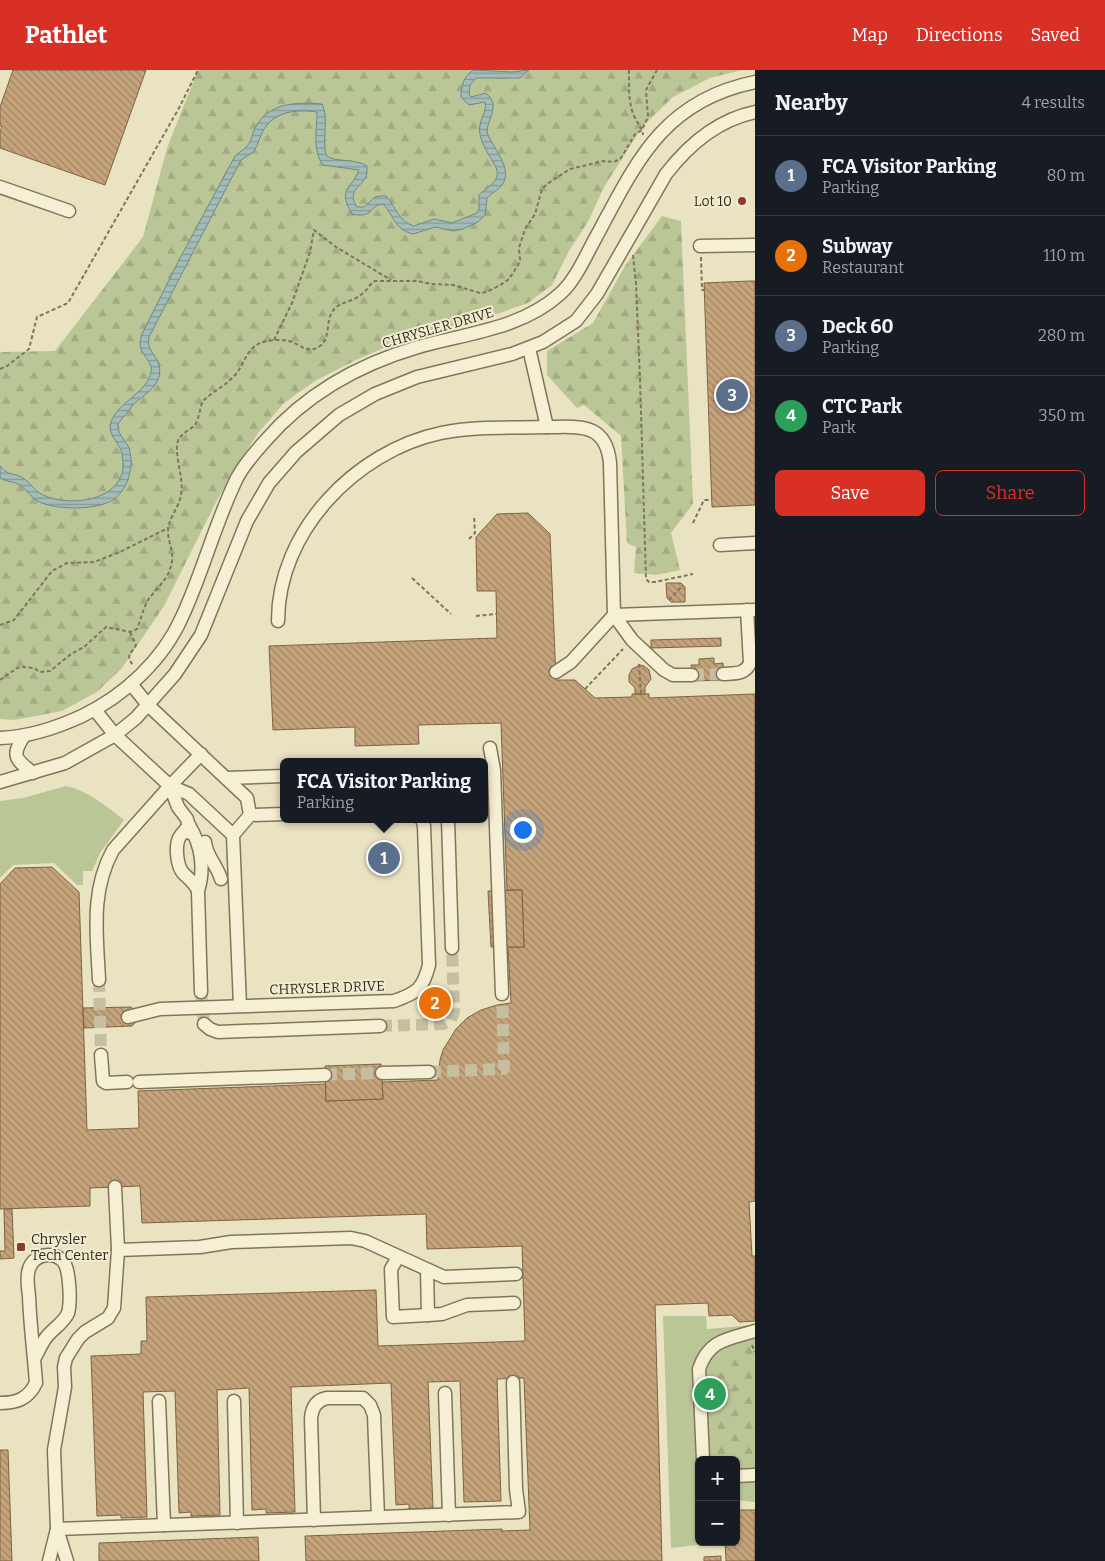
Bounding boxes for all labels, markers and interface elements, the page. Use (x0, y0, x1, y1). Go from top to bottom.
text: Pathlet (25, 21, 107, 49)
text: Map (852, 24, 888, 46)
text: Directions (916, 24, 1003, 46)
text: Saved (1031, 24, 1080, 46)
text: Nearby (775, 90, 848, 116)
text: 4 results (1022, 93, 1085, 112)
text: FCA Visitor Parking (822, 155, 996, 178)
text: 1 (788, 166, 794, 185)
text: 80 m (1047, 166, 1085, 185)
text: Parking (822, 178, 879, 197)
place label: Lot 10 (694, 193, 732, 210)
marker: Lot 10 (736, 195, 748, 207)
text: Subway (822, 235, 892, 258)
text: 2 (786, 246, 796, 265)
text: 110 m (1043, 246, 1085, 265)
text: Restaurant (822, 258, 904, 277)
street label: CHRYSLER DRIVE (380, 304, 496, 352)
text: Deck 60 (822, 315, 894, 338)
text: 3 (786, 326, 796, 345)
text: 280 m (1038, 326, 1085, 345)
text: Parking (822, 338, 879, 357)
pin: 3 (716, 376, 748, 414)
text: CTC Park (822, 395, 902, 418)
text: 4 (786, 406, 796, 425)
text: 350 m (1039, 406, 1085, 425)
text: Park (822, 418, 856, 437)
button: Save (775, 470, 925, 516)
button: Share (935, 470, 1085, 516)
popup (280, 758, 488, 823)
text: FCA Visitor Parking (297, 770, 471, 793)
text: Parking (297, 793, 354, 812)
your location (510, 817, 536, 843)
pin: 1 (368, 839, 400, 877)
street label: CHRYSLER DRIVE (269, 977, 385, 999)
pin: 2 (419, 984, 451, 1022)
place label: Chrysler Tech Center (31, 1231, 108, 1264)
marker: Chrysler Tech Center (15, 1241, 27, 1253)
pin: 4 (694, 1375, 726, 1413)
map controls (695, 1456, 740, 1546)
button: + (695, 1456, 740, 1501)
button: − (695, 1501, 740, 1546)

